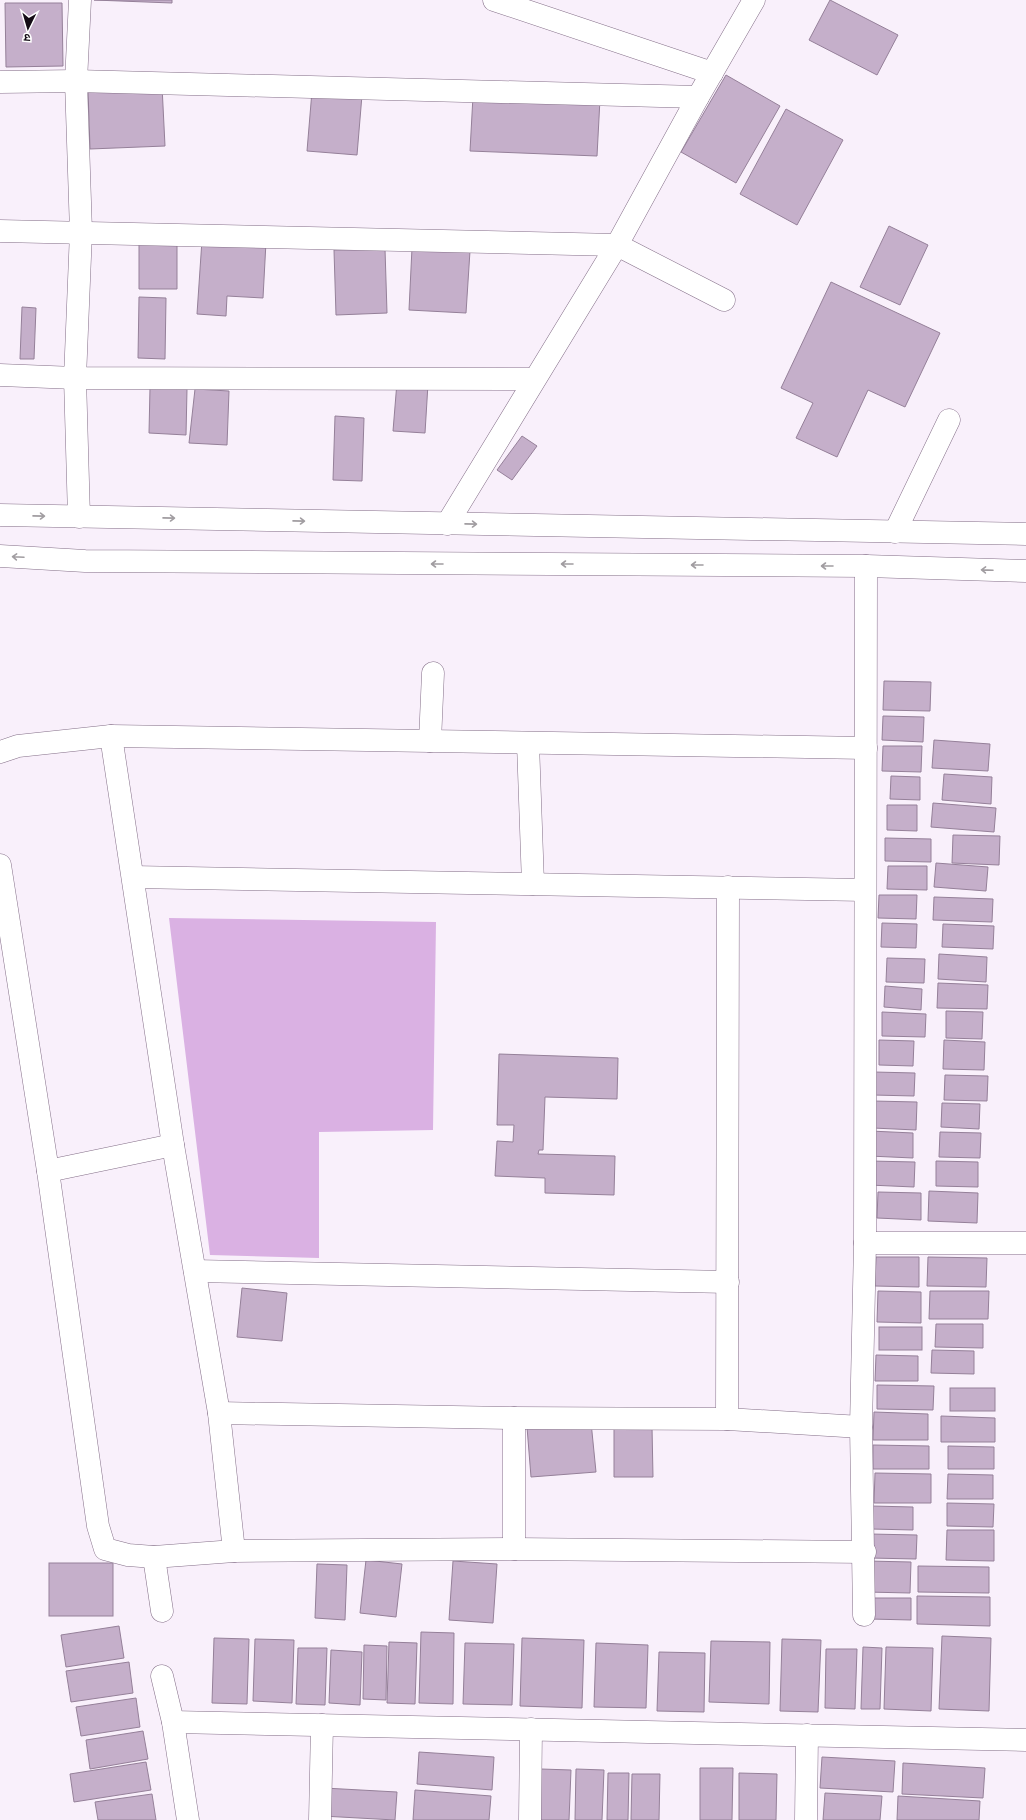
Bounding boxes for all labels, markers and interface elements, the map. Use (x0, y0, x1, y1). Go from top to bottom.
north arrow (8, 8, 48, 48)
text: उ (23, 32, 31, 44)
one-way arrow (32, 512, 45, 520)
one-way arrow (162, 515, 175, 522)
one-way arrow (292, 517, 305, 525)
one-way arrow (464, 520, 477, 528)
one-way arrow (12, 554, 25, 561)
one-way arrow (431, 560, 444, 568)
one-way arrow (561, 560, 574, 568)
one-way arrow (691, 561, 704, 569)
one-way arrow (821, 562, 834, 570)
one-way arrow (981, 566, 994, 573)

